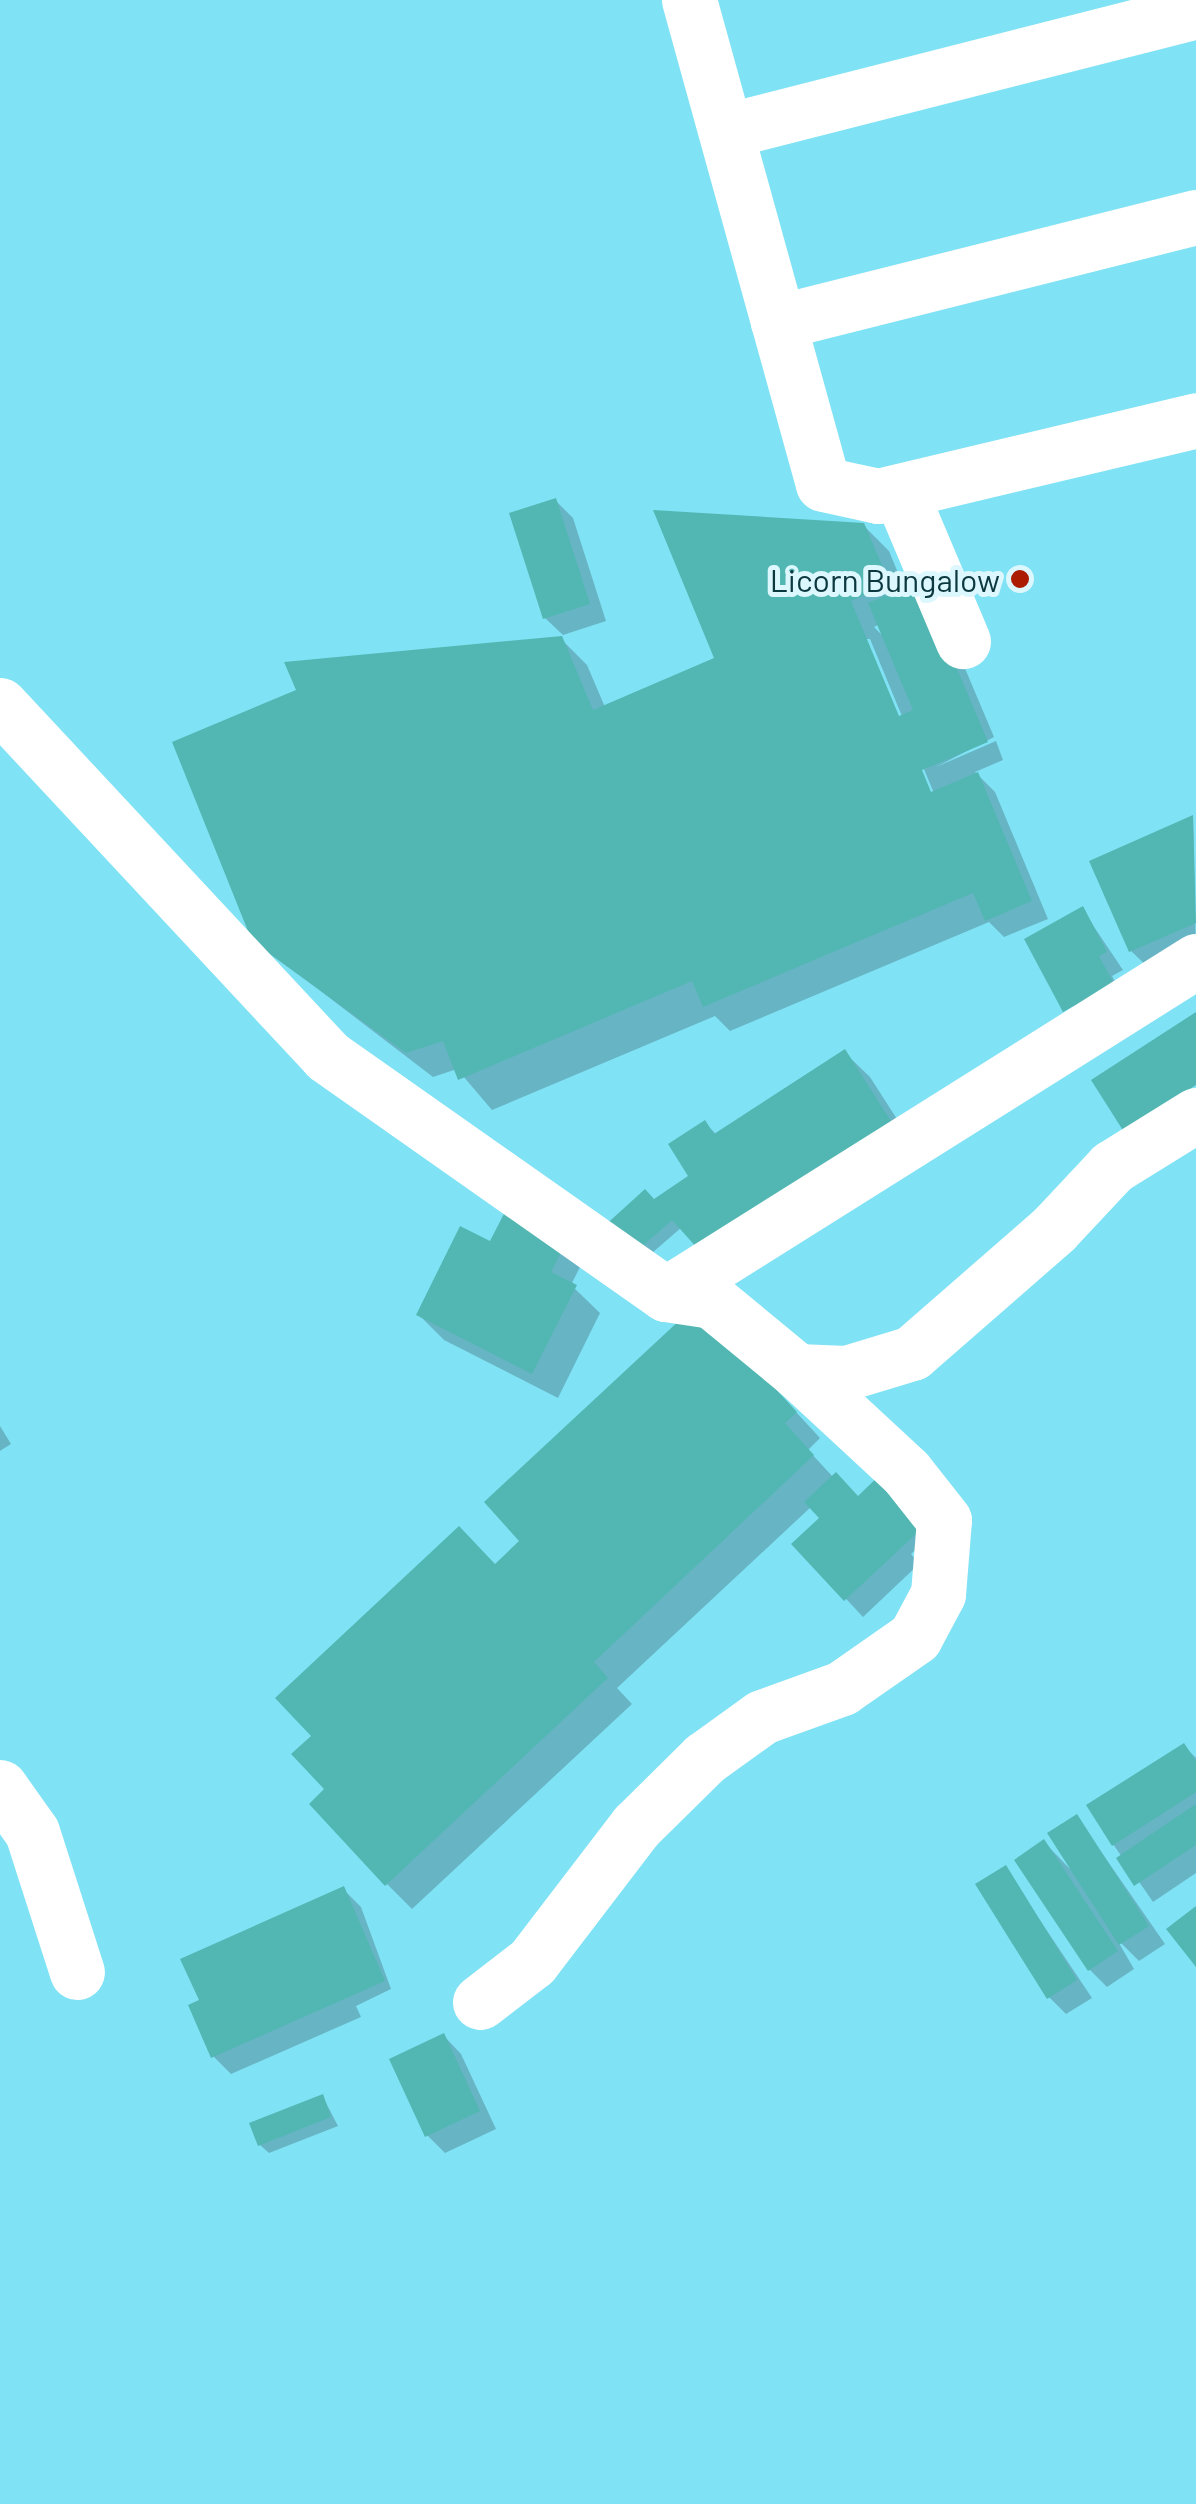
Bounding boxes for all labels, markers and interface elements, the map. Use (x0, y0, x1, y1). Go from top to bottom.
place label: Licorn Bungalow (770, 560, 1000, 598)
marker: Licorn Bungalow (1009, 568, 1031, 590)

